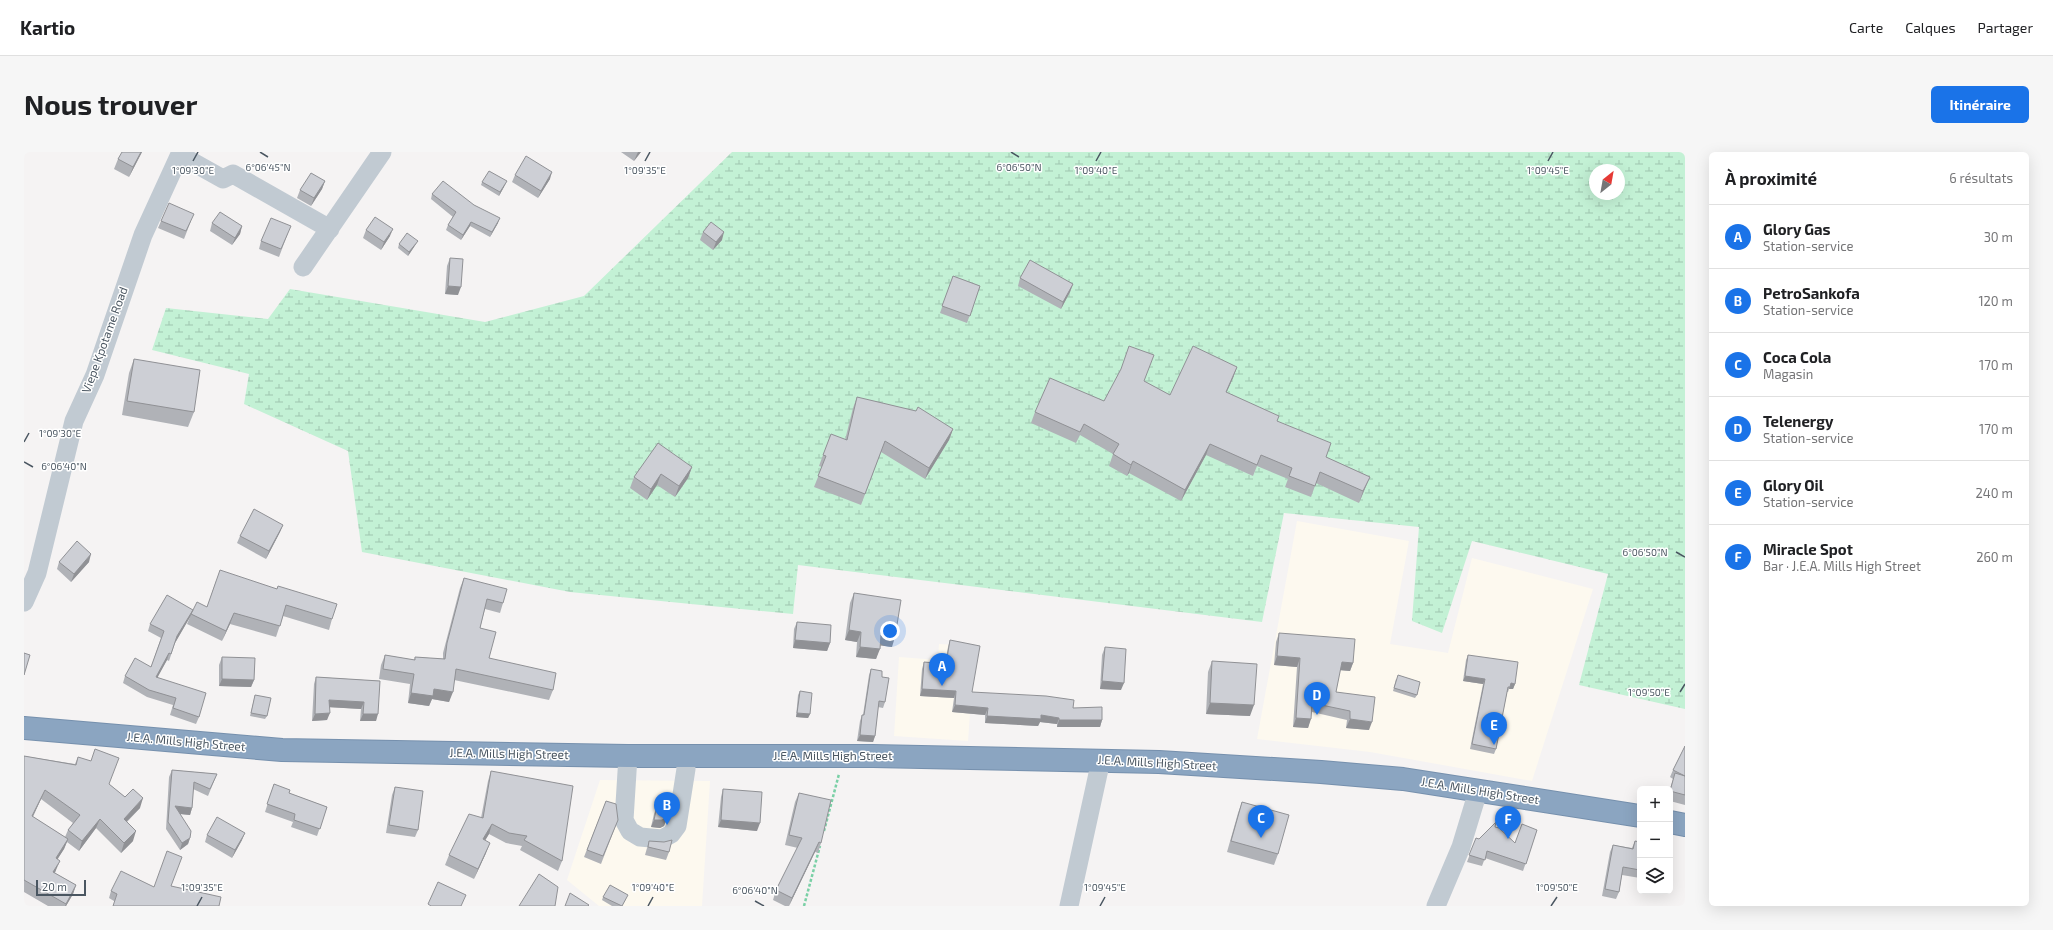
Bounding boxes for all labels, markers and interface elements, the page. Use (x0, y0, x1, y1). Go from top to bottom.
text: Kartio (20, 16, 75, 39)
text: Carte (1849, 19, 1883, 36)
text: Calques (1905, 19, 1956, 36)
text: Partager (1978, 19, 2033, 36)
button: Itinéraire (1931, 86, 2029, 123)
text: Nous trouver (24, 87, 197, 121)
text: 6°06'45"N (245, 161, 291, 173)
text: 6°06'50"N (996, 161, 1042, 173)
text: 1°09'30"E (172, 164, 214, 176)
text: 1°09'35"E (624, 164, 666, 176)
text: 1°09'40"E (1075, 164, 1118, 176)
text: 1°09'45"E (1527, 164, 1569, 176)
north arrow (1589, 164, 1625, 200)
text: À proximité (1725, 168, 1817, 188)
text: 6 résultats (1949, 170, 2013, 186)
text: Glory Gas (1763, 220, 1831, 238)
text: A (1734, 229, 1742, 245)
text: 30 m (1984, 229, 2013, 245)
text: Station-service (1763, 238, 1853, 254)
text: PetroSankofa (1763, 284, 1860, 302)
street label: Viepe Kpotame Road (78, 285, 130, 395)
text: B (1734, 293, 1742, 309)
text: 120 m (1978, 293, 2013, 309)
text: Station-service (1763, 302, 1853, 318)
text: Coca Cola (1763, 348, 1831, 366)
text: C (1734, 357, 1742, 373)
text: 170 m (1979, 357, 2013, 373)
text: Magasin (1763, 366, 1813, 382)
text: Telenergy (1763, 412, 1833, 430)
text: D (1734, 421, 1742, 437)
text: 170 m (1979, 421, 2013, 437)
text: 1°09'30"E (39, 427, 81, 439)
text: Station-service (1763, 430, 1853, 446)
text: 6°06'40"N (41, 460, 87, 472)
text: Glory Oil (1763, 476, 1824, 494)
text: E (1734, 485, 1742, 501)
text: 240 m (1976, 485, 2013, 501)
text: Station-service (1763, 494, 1853, 510)
text: Miracle Spot (1763, 540, 1853, 558)
text: 6°06'50"N (1622, 546, 1668, 558)
text: F (1734, 549, 1742, 565)
text: 260 m (1976, 549, 2013, 565)
text: Bar · J.E.A. Mills High Street (1763, 558, 1921, 574)
your location (880, 621, 900, 641)
pin: A (929, 653, 955, 686)
pin: D (1304, 682, 1330, 715)
text: 1°09'50"E (1628, 686, 1670, 698)
pin: E (1481, 712, 1507, 745)
street label: J.E.A. Mills High Street (126, 729, 247, 753)
street label: J.E.A. Mills High Street (449, 745, 569, 761)
street label: J.E.A. Mills High Street (773, 748, 893, 762)
street label: J.E.A. Mills High Street (1097, 752, 1217, 772)
street label: J.E.A. Mills High Street (1420, 774, 1541, 806)
map controls (1637, 786, 1673, 894)
button: + (1637, 786, 1673, 822)
pin: B (654, 792, 680, 825)
pin: C (1248, 805, 1274, 838)
pin: F (1495, 806, 1521, 839)
button: − (1637, 822, 1673, 858)
button: layers (1637, 858, 1673, 894)
scale bar (36, 878, 86, 897)
text: 20 m (42, 880, 67, 893)
text: 1°09'35"E (181, 881, 223, 893)
text: 1°09'40"E (632, 881, 675, 893)
text: 1°09'45"E (1084, 881, 1126, 893)
text: 1°09'50"E (1536, 881, 1578, 893)
text: 6°06'40"N (732, 884, 778, 896)

